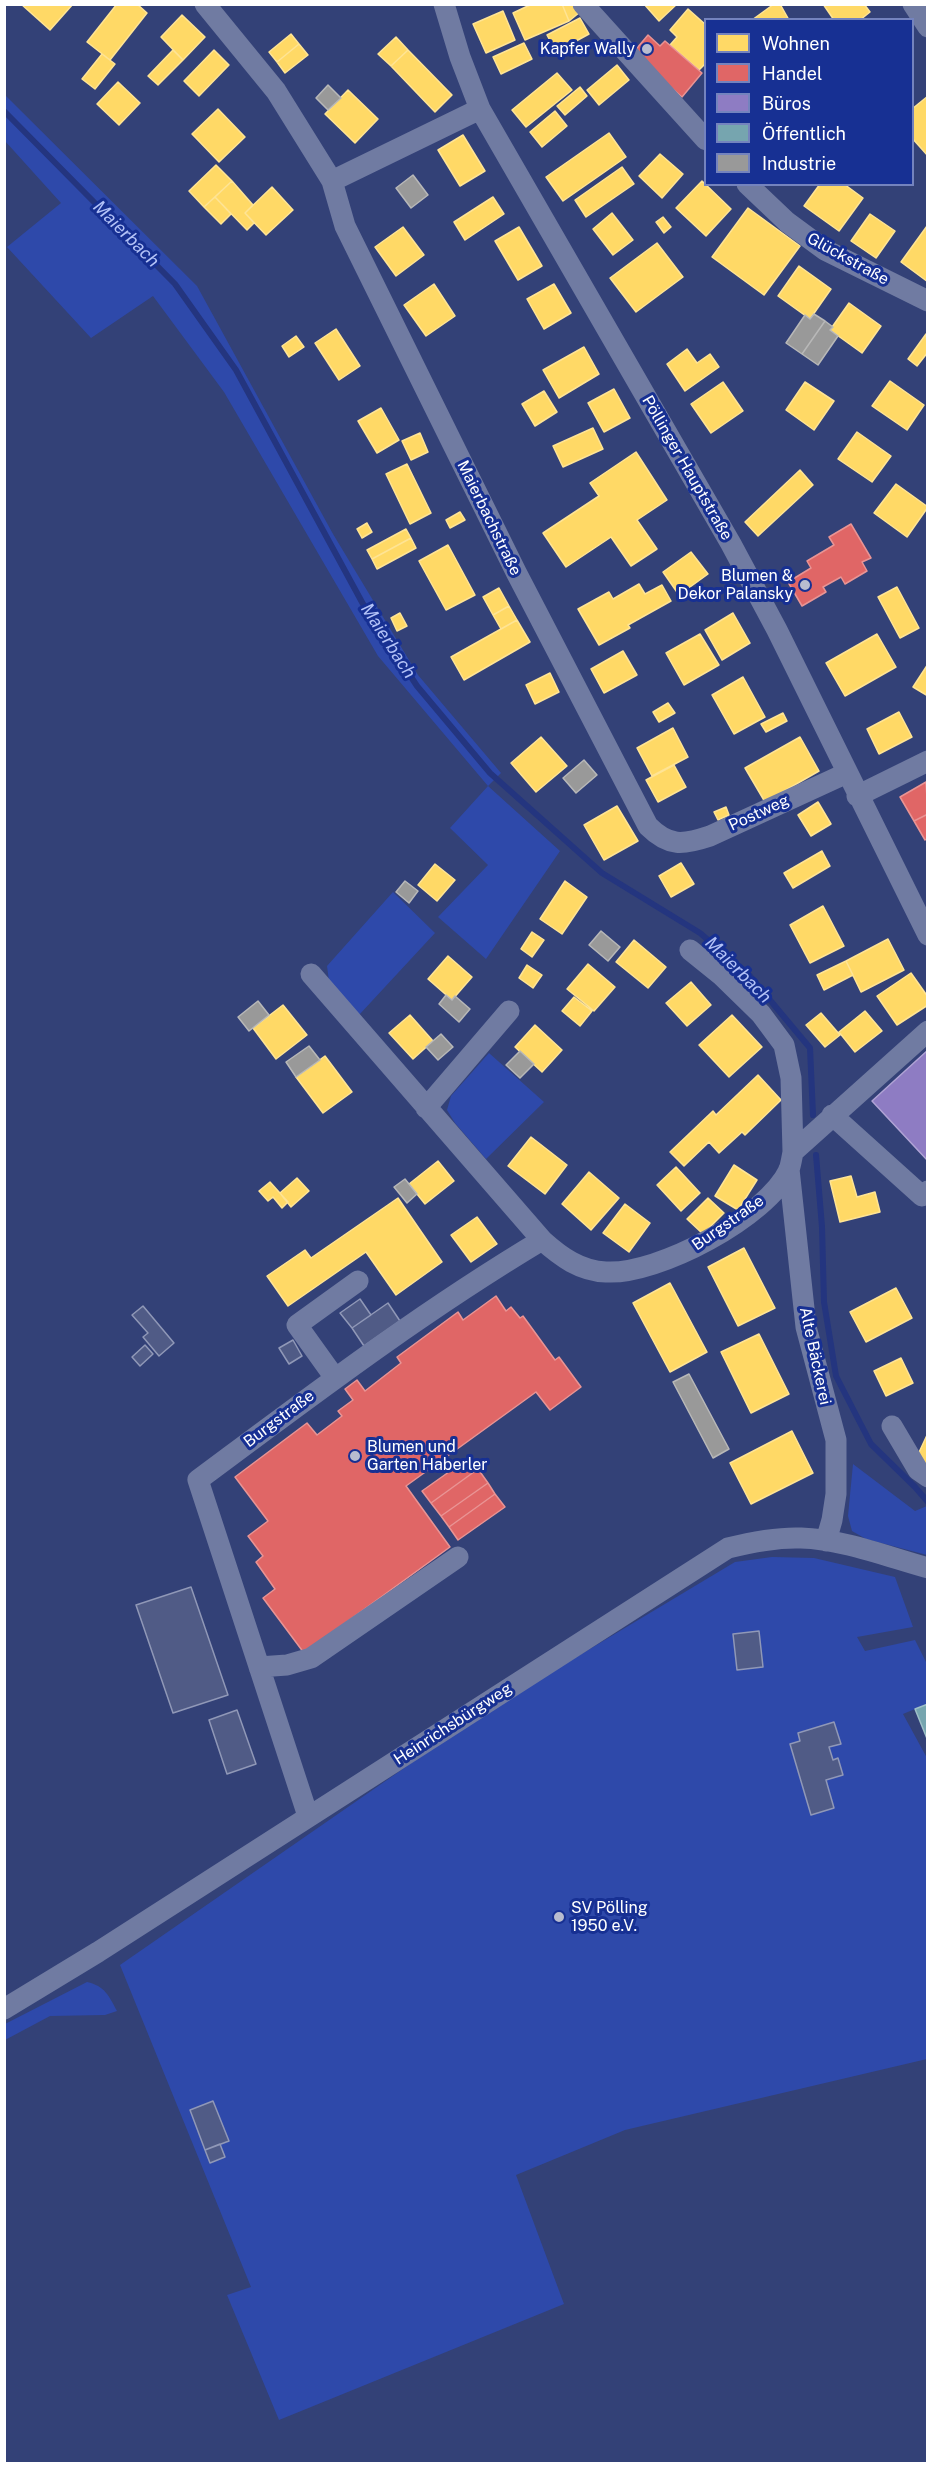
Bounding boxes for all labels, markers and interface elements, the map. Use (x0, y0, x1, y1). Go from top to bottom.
legend (704, 18, 914, 186)
text: Wohnen (762, 33, 830, 54)
place label: Kapfer Wally (540, 39, 635, 59)
marker: Kapfer Wally (640, 42, 654, 56)
text: Handel (762, 63, 822, 84)
text: Büros (762, 93, 811, 114)
text: Öffentlich (762, 123, 846, 144)
text: Industrie (762, 153, 836, 174)
water label: Maierbach (88, 196, 164, 272)
street label: Glückstraße (804, 229, 892, 289)
street label: Pöllinger Hauptstraße (638, 392, 736, 544)
street label: Maierbachstraße (453, 457, 525, 579)
place label: Blumen & Dekor Palansky (678, 566, 793, 604)
marker: Blumen & Dekor Palansky (798, 578, 812, 592)
water label: Maierbach (356, 599, 420, 683)
street label: Postweg (726, 791, 792, 835)
water label: Maierbach (700, 932, 776, 1008)
street label: Burgstraße (688, 1191, 768, 1255)
street label: Alte Bäckerei (795, 1305, 835, 1407)
street label: Burgstraße (240, 1386, 318, 1452)
place label: Blumen und Garten Haberler (367, 1437, 487, 1475)
marker: Blumen und Garten Haberler (348, 1449, 362, 1463)
street label: Heinrichsbürgweg (390, 1679, 516, 1769)
place label: SV Pölling 1950 e.V. (571, 1898, 648, 1936)
marker: SV Pölling 1950 e.V. (552, 1910, 566, 1924)

